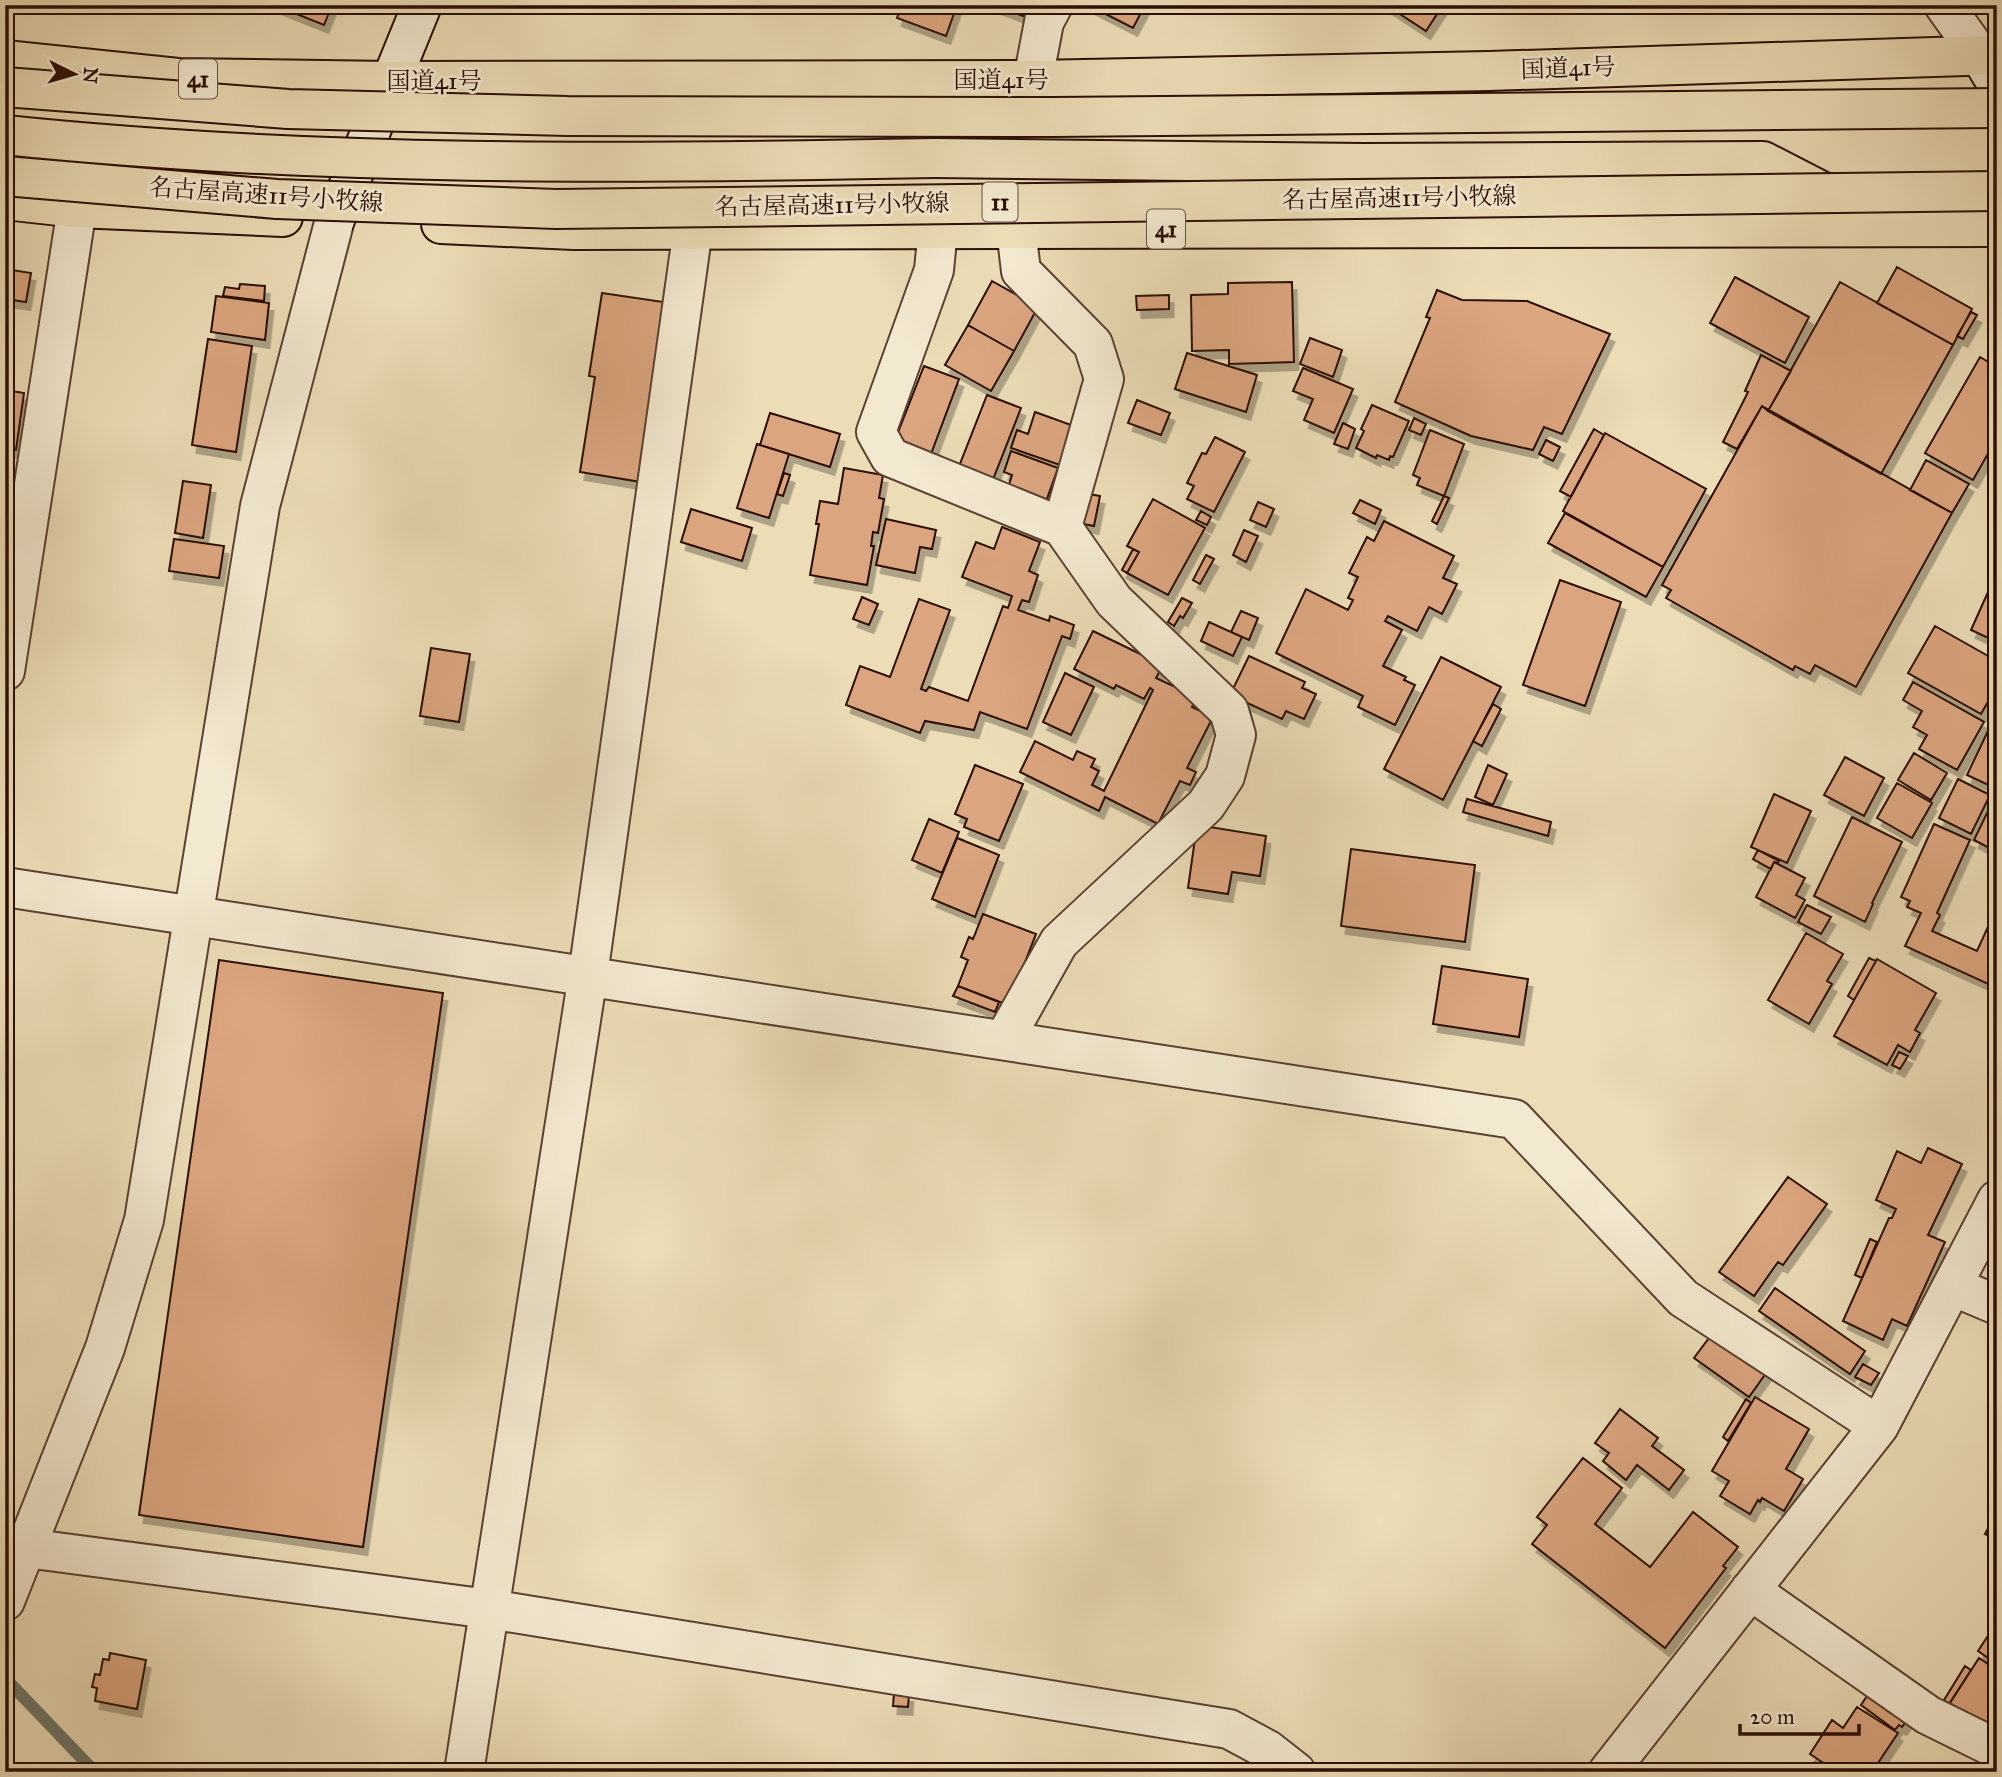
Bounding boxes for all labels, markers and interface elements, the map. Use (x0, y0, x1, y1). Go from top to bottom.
north arrow (38, 38, 108, 108)
street label: 国道41号 (1520, 51, 1616, 85)
road number: 41 (179, 60, 217, 99)
street label: 国道41号 (954, 65, 1048, 95)
text: N (78, 66, 103, 84)
street label: 国道41号 (387, 66, 481, 96)
street label: 名古屋高速11号小牧線 (148, 172, 384, 218)
street label: 名古屋高速11号小牧線 (1281, 181, 1517, 215)
road number: 11 (982, 182, 1018, 222)
street label: 名古屋高速11号小牧線 (714, 188, 950, 222)
road number: 41 (1147, 210, 1185, 248)
scale bar (1740, 1693, 1858, 1737)
text: 20 m (1750, 1704, 1795, 1730)

